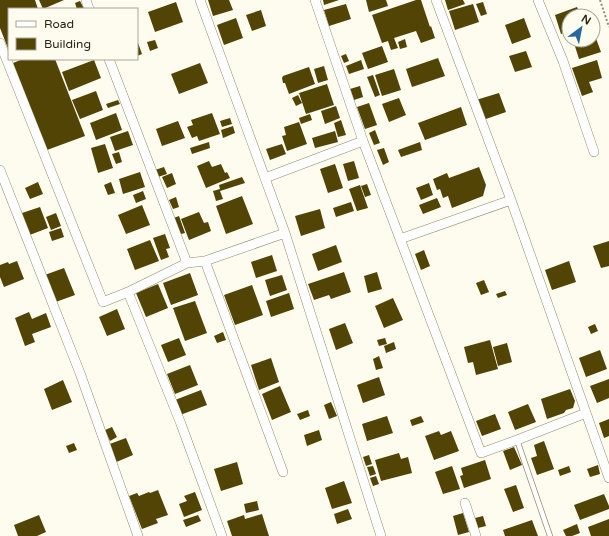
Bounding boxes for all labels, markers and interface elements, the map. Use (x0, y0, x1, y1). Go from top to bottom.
legend (8, 8, 138, 60)
north arrow (561, 8, 601, 48)
text: N (579, 12, 593, 28)
text: Road (44, 17, 74, 31)
text: Building (44, 37, 91, 51)

